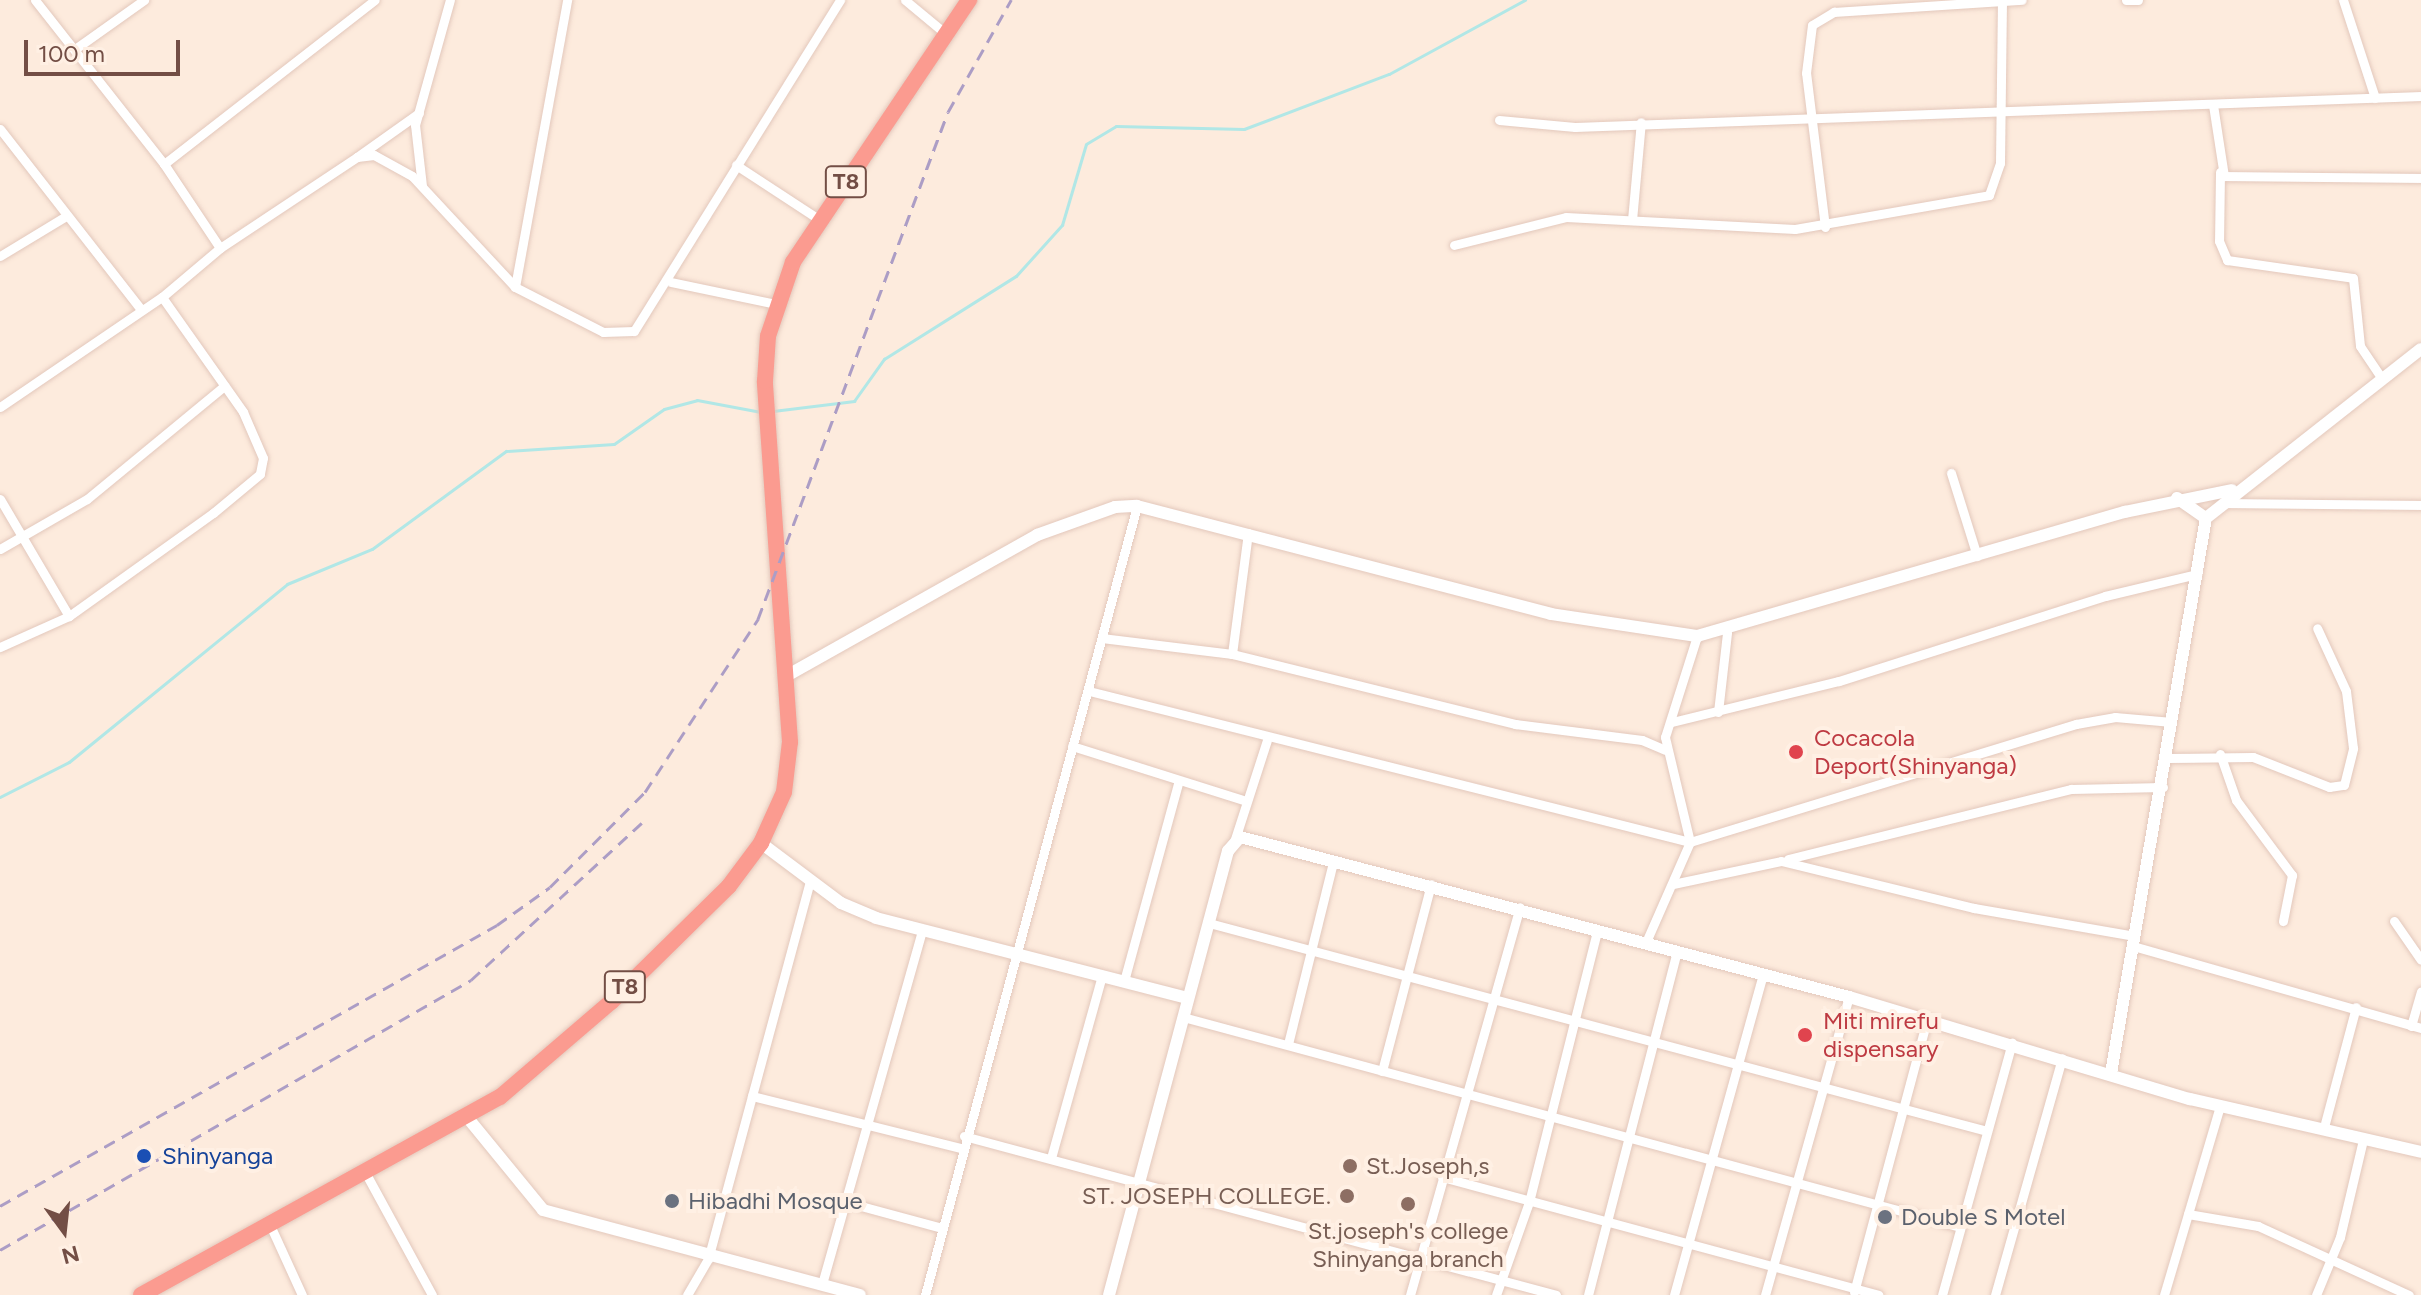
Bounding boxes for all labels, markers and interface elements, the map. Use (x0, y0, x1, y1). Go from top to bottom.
scale bar (28, 24, 184, 74)
text: 100 m (38, 39, 105, 68)
road number: T8 (824, 164, 868, 200)
place label: Cocacola Deport(Shinyanga) (1814, 724, 2017, 780)
marker: Cocacola Deport(Shinyanga) (1785, 741, 1807, 763)
road number: T8 (603, 969, 647, 1005)
place label: Miti mirefu dispensary (1823, 1007, 1939, 1063)
marker: Miti mirefu dispensary (1794, 1024, 1816, 1046)
place label: Shinyanga (162, 1142, 273, 1170)
marker: Shinyanga (133, 1145, 155, 1167)
place label: St.Joseph,s (1366, 1152, 1490, 1180)
marker: St.Joseph,s (1341, 1157, 1359, 1175)
place label: ST. JOSEPH COLLEGE. (1082, 1182, 1331, 1210)
place label: Hibadhi Mosque (688, 1187, 863, 1215)
marker: ST. JOSEPH COLLEGE. (1338, 1187, 1356, 1205)
north arrow (24, 1191, 104, 1271)
marker: Hibadhi Mosque (663, 1192, 681, 1210)
marker: St.joseph's college Shinyanga branch (1399, 1195, 1417, 1213)
place label: Double S Motel (1901, 1203, 2065, 1231)
marker: Double S Motel (1876, 1208, 1894, 1226)
place label: St.joseph's college Shinyanga branch (1308, 1217, 1508, 1273)
text: N (59, 1239, 82, 1270)

